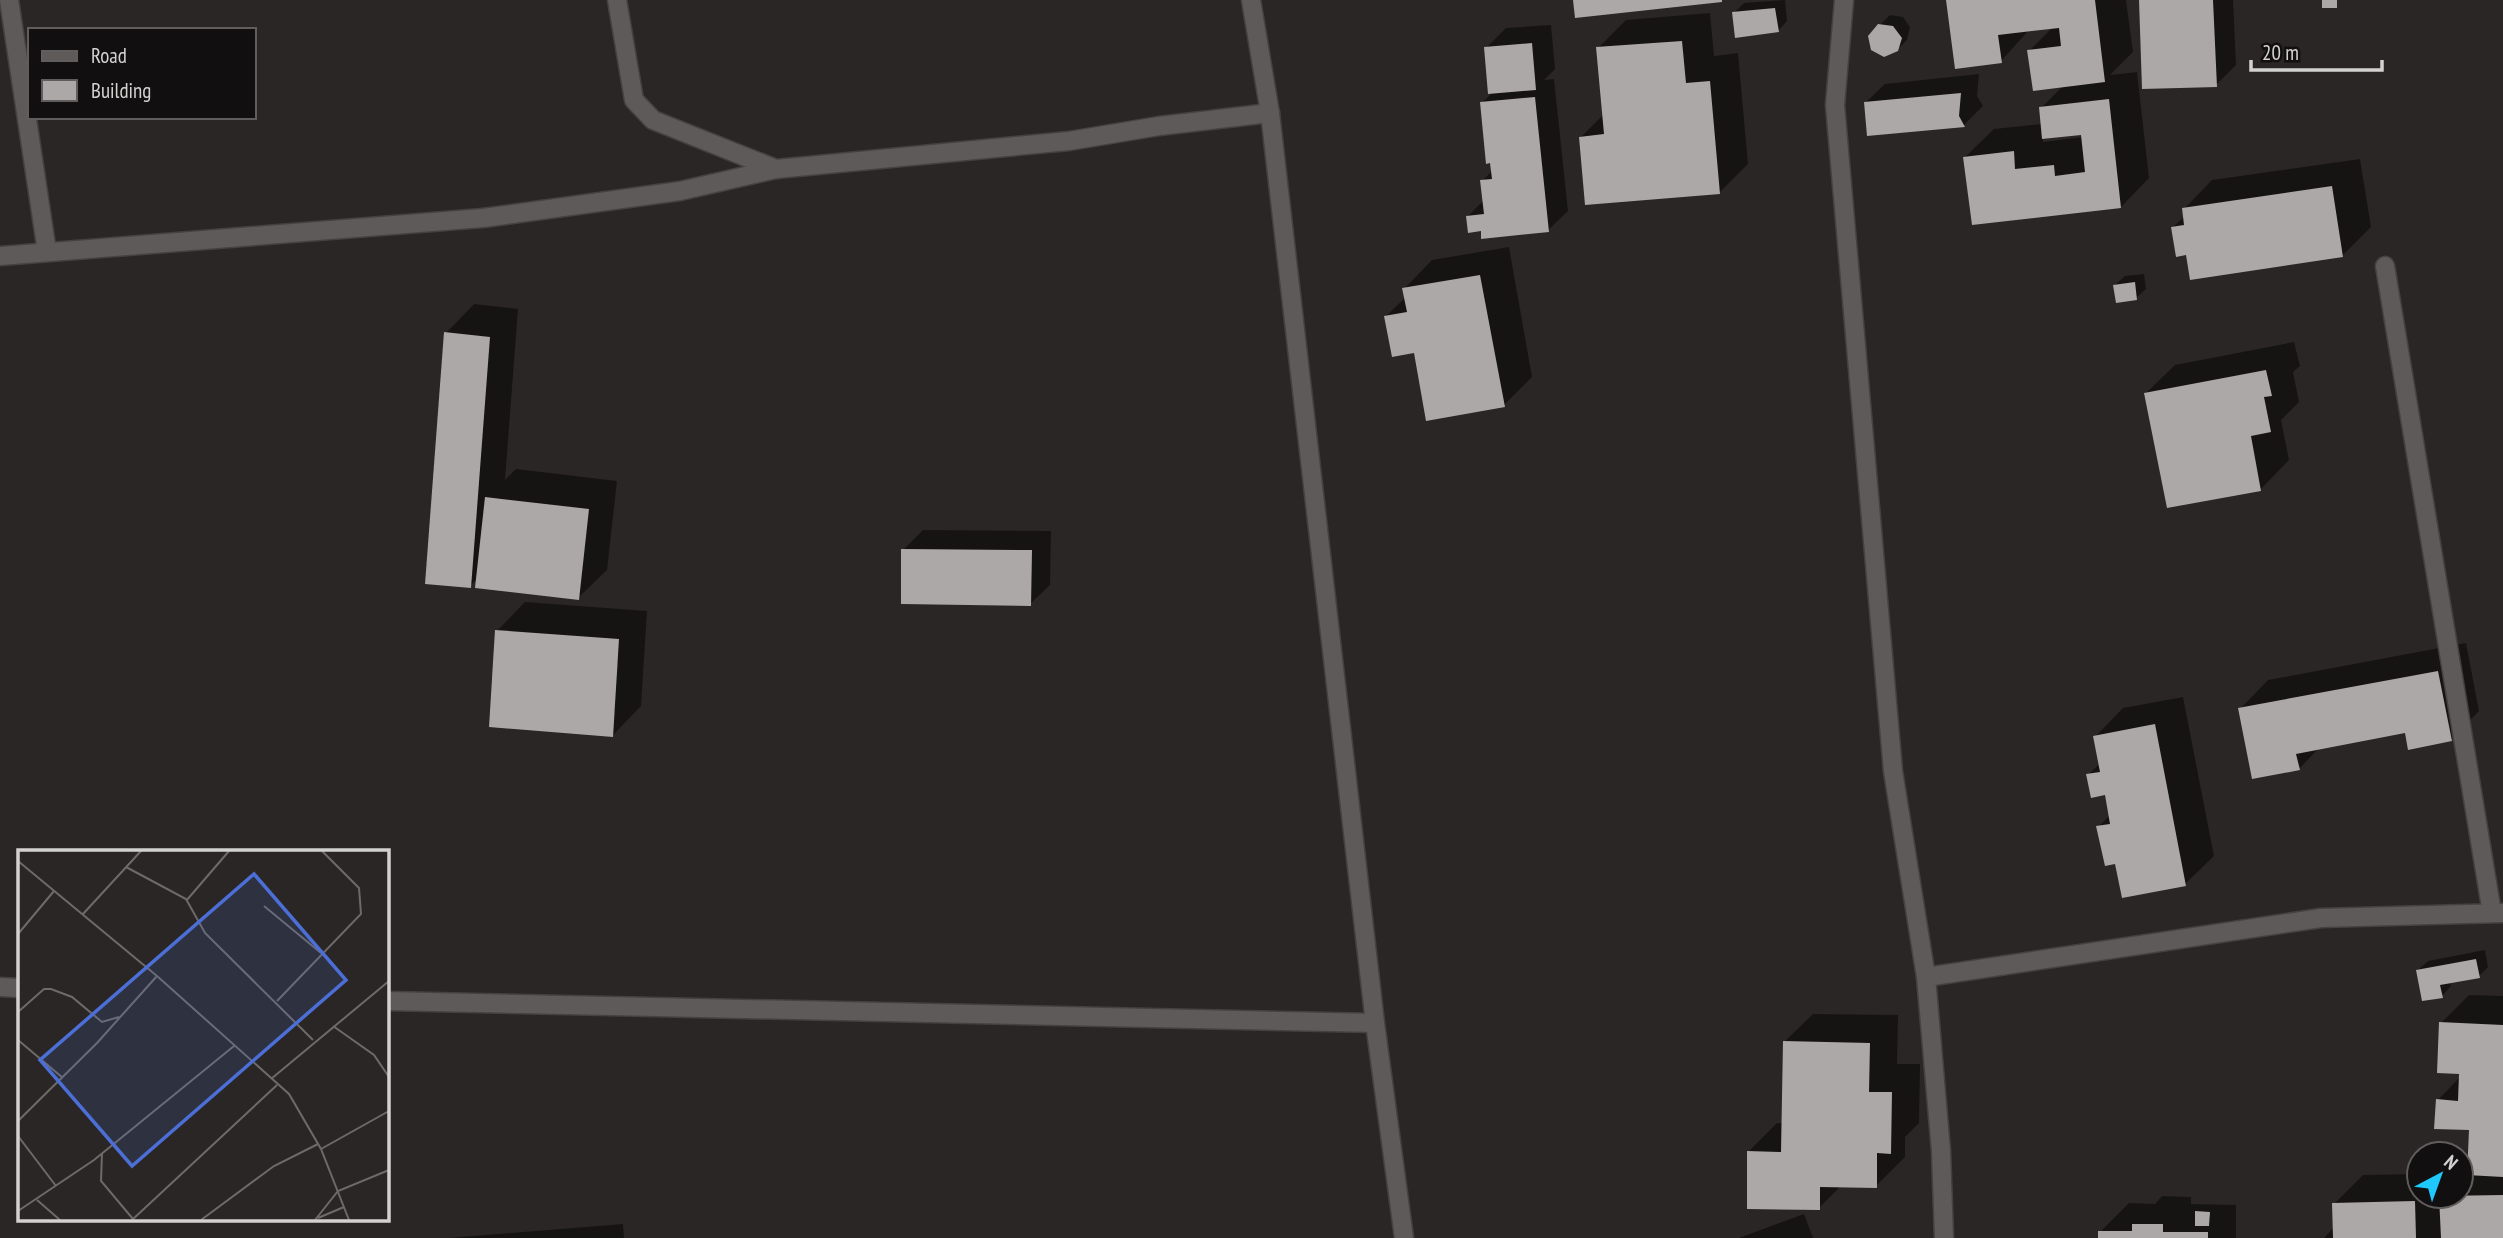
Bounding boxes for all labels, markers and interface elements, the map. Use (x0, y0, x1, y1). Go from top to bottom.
legend (28, 28, 256, 119)
scale bar (2251, 28, 2382, 72)
text: 20 m (2262, 39, 2299, 66)
text: Road (91, 42, 127, 69)
text: Building (91, 77, 151, 104)
inset map (18, 850, 388, 1220)
north arrow (2405, 1140, 2475, 1210)
text: N (2439, 1150, 2463, 1175)

